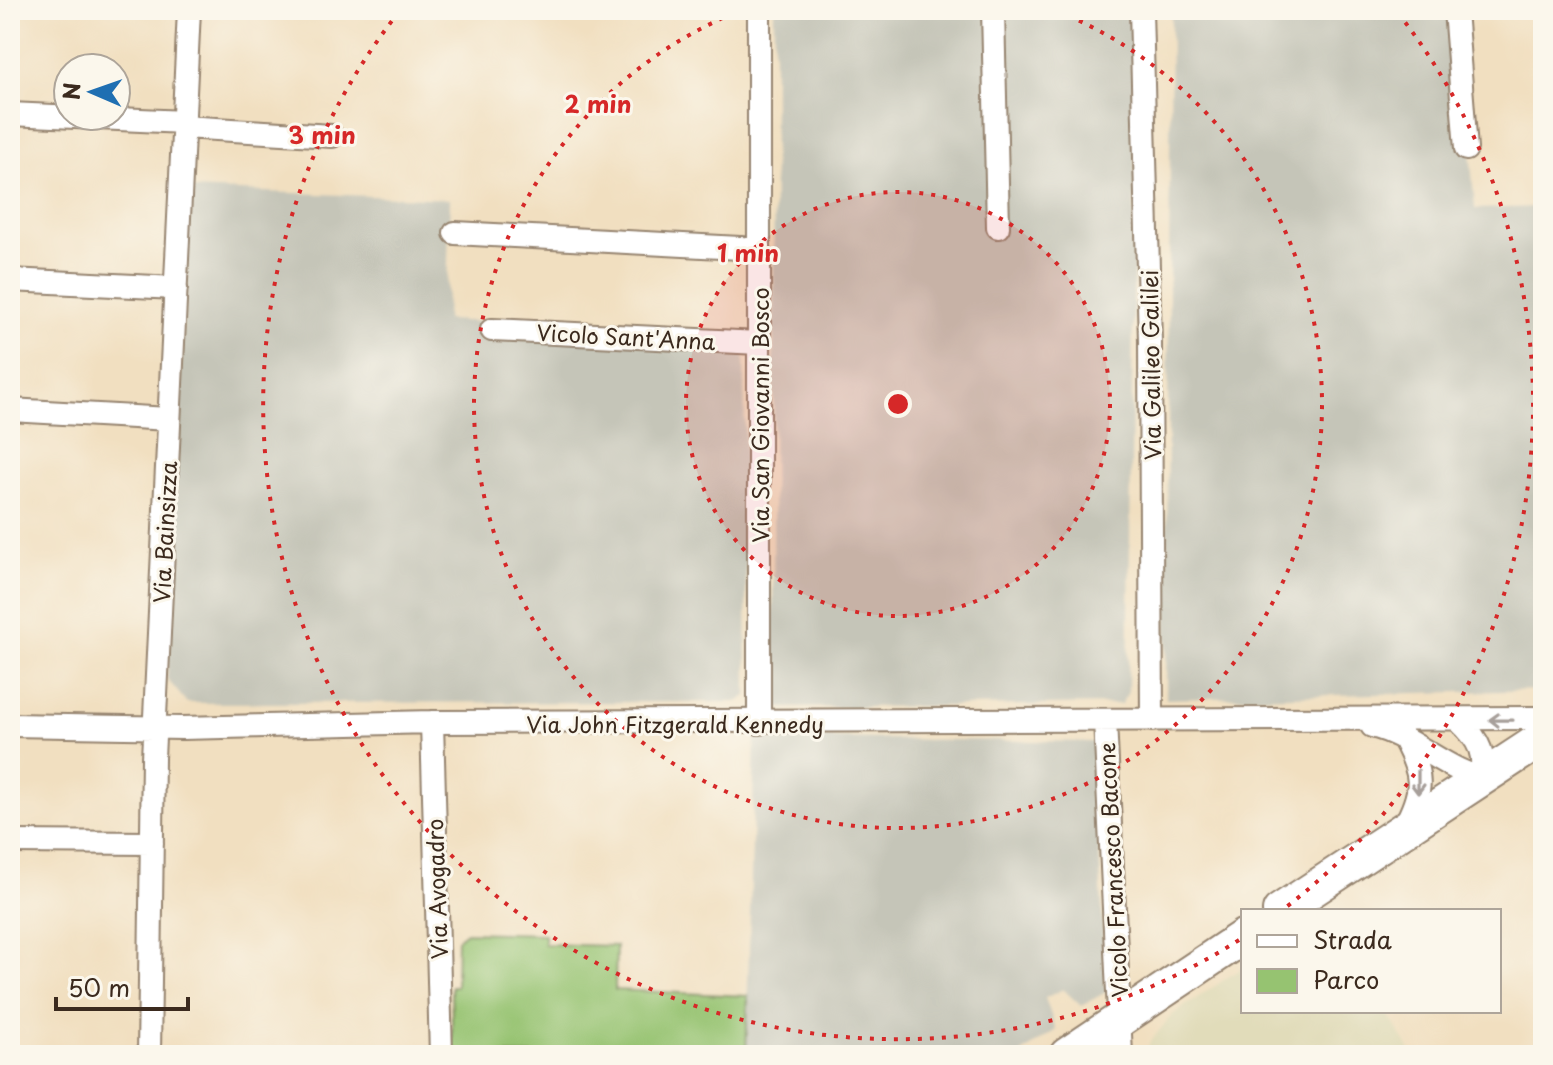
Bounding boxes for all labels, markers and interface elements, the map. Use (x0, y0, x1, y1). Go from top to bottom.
north arrow (52, 52, 132, 132)
text: N (54, 82, 87, 101)
text: 2 min (564, 85, 632, 121)
text: 3 min (288, 116, 356, 152)
text: 1 min (717, 234, 779, 270)
street label: Via Galileo Galilei (1132, 269, 1168, 461)
street label: Via San Giovanni Bosco (743, 287, 776, 543)
street label: Vicolo Sant'Anna (536, 315, 717, 357)
centre of rings (884, 390, 912, 418)
street label: Via Bainsizza (144, 460, 184, 604)
street label: Via John Fitzgerald Kennedy (526, 707, 824, 740)
one-way arrow (1488, 712, 1515, 728)
street label: Vicolo Francesco Bacone (1089, 742, 1135, 998)
one-way arrow (1410, 768, 1426, 794)
street label: Via Avogadro (417, 818, 455, 960)
legend (1241, 909, 1501, 1013)
text: Strada (1313, 921, 1392, 957)
scale bar (56, 961, 188, 1011)
text: Parco (1313, 961, 1379, 997)
text: 50 m (68, 969, 130, 1005)

